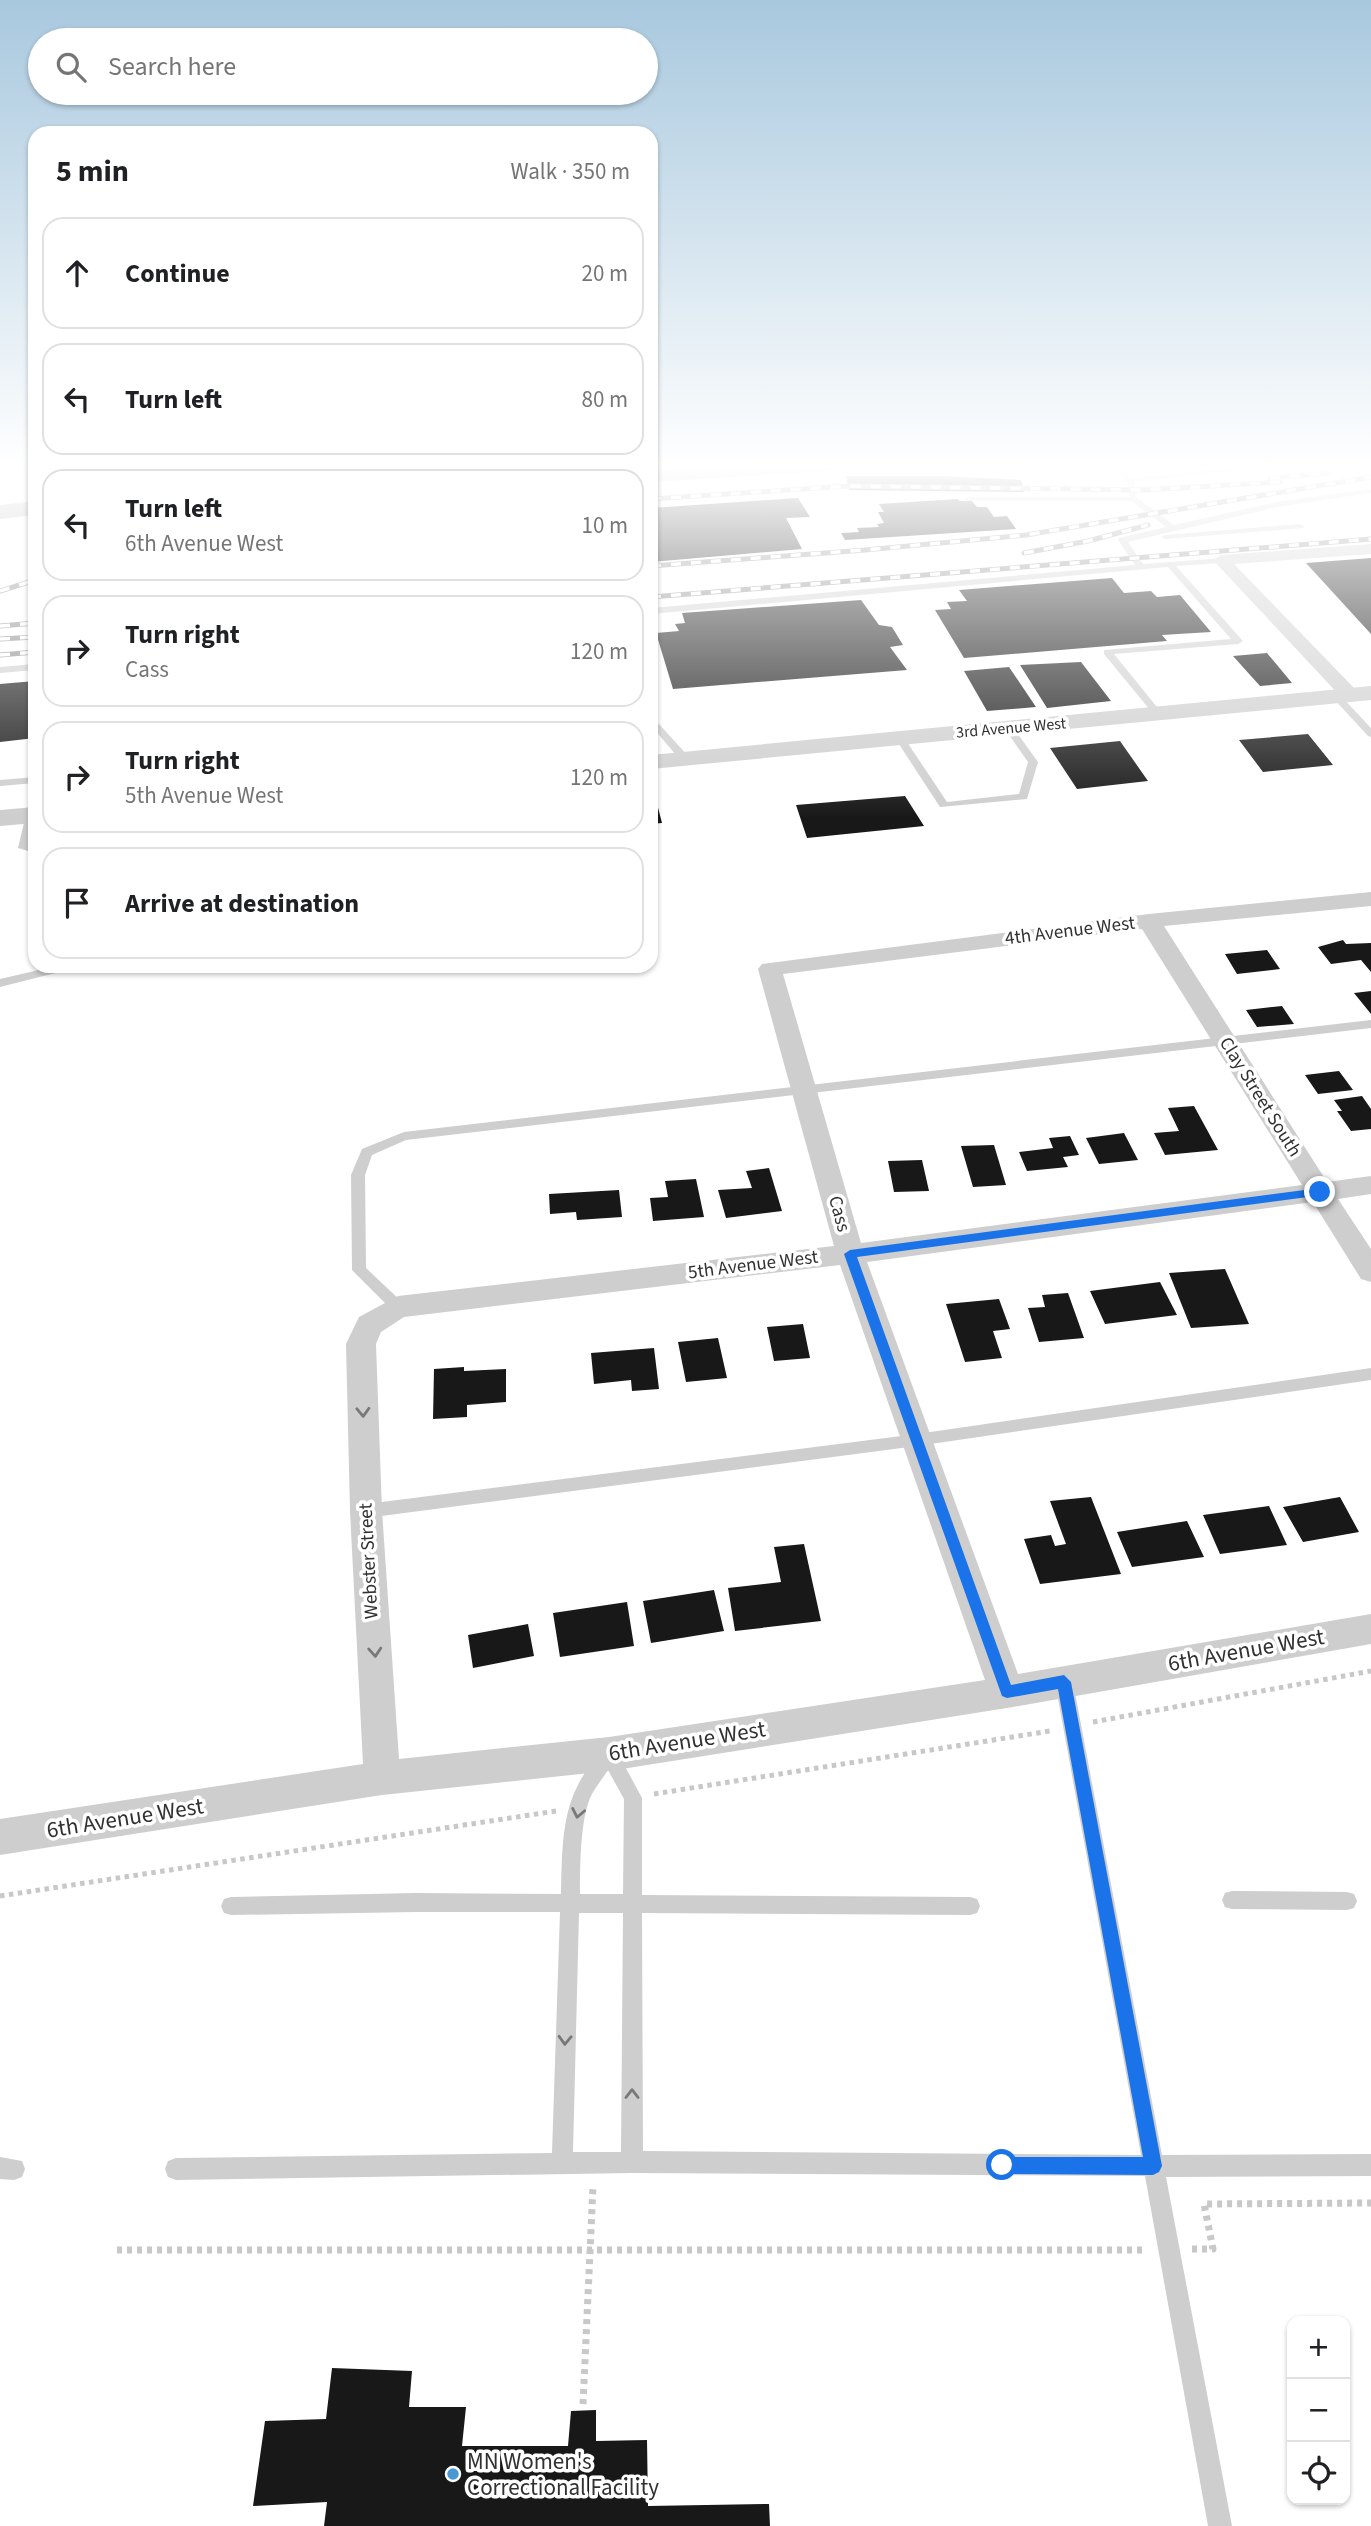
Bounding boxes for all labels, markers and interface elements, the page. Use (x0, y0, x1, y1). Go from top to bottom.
search box (28, 28, 658, 105)
icon: search (52, 48, 90, 86)
text: Search here (108, 48, 236, 85)
text: 5 min (56, 150, 129, 193)
text: Walk · 350 m (511, 155, 630, 188)
icon: ahead (58, 254, 96, 292)
text: Continue (125, 255, 230, 292)
text: 20 m (581, 257, 628, 290)
icon: left (58, 380, 96, 418)
text: Turn left (125, 381, 222, 418)
text: 80 m (581, 383, 628, 416)
text: Turn left (125, 490, 222, 527)
icon: left (58, 506, 96, 544)
text: 10 m (581, 509, 628, 542)
text: 6th Avenue West (125, 527, 283, 560)
text: Turn right (125, 616, 240, 653)
icon: right (58, 632, 96, 670)
text: 120 m (570, 635, 628, 668)
text: Cass (125, 653, 169, 686)
street label: 3rd Avenue West (955, 712, 1067, 744)
text: Turn right (125, 742, 240, 779)
icon: right (58, 758, 96, 796)
text: 120 m (570, 761, 628, 794)
text: 5th Avenue West (125, 779, 283, 812)
icon: arrive (58, 884, 96, 922)
text: Arrive at destination (125, 885, 359, 922)
street label: 4th Avenue West (1003, 910, 1137, 952)
street label: Clay Street South (1212, 1032, 1308, 1162)
route end (1304, 1176, 1335, 1207)
street label: Cass (821, 1193, 857, 1235)
street label: 5th Avenue West (686, 1244, 820, 1286)
one-way arrow (355, 1407, 371, 1418)
street label: Webster Street (352, 1502, 386, 1620)
street label: 6th Avenue West (1165, 1620, 1327, 1680)
one-way arrow (367, 1647, 382, 1658)
street label: 6th Avenue West (606, 1712, 768, 1770)
street label: 6th Avenue West (44, 1789, 206, 1847)
one-way arrow (571, 1807, 586, 1819)
one-way arrow (558, 2035, 573, 2046)
one-way arrow (624, 2088, 640, 2099)
route start (986, 2149, 1017, 2180)
map controls (1287, 2316, 1350, 2505)
button: + (1287, 2316, 1350, 2379)
button: − (1287, 2379, 1350, 2442)
button: locate (1287, 2442, 1350, 2505)
place label: MN Women's Correctional Facility (467, 2445, 659, 2504)
marker: MN Women's Correctional Facility (445, 2466, 461, 2482)

